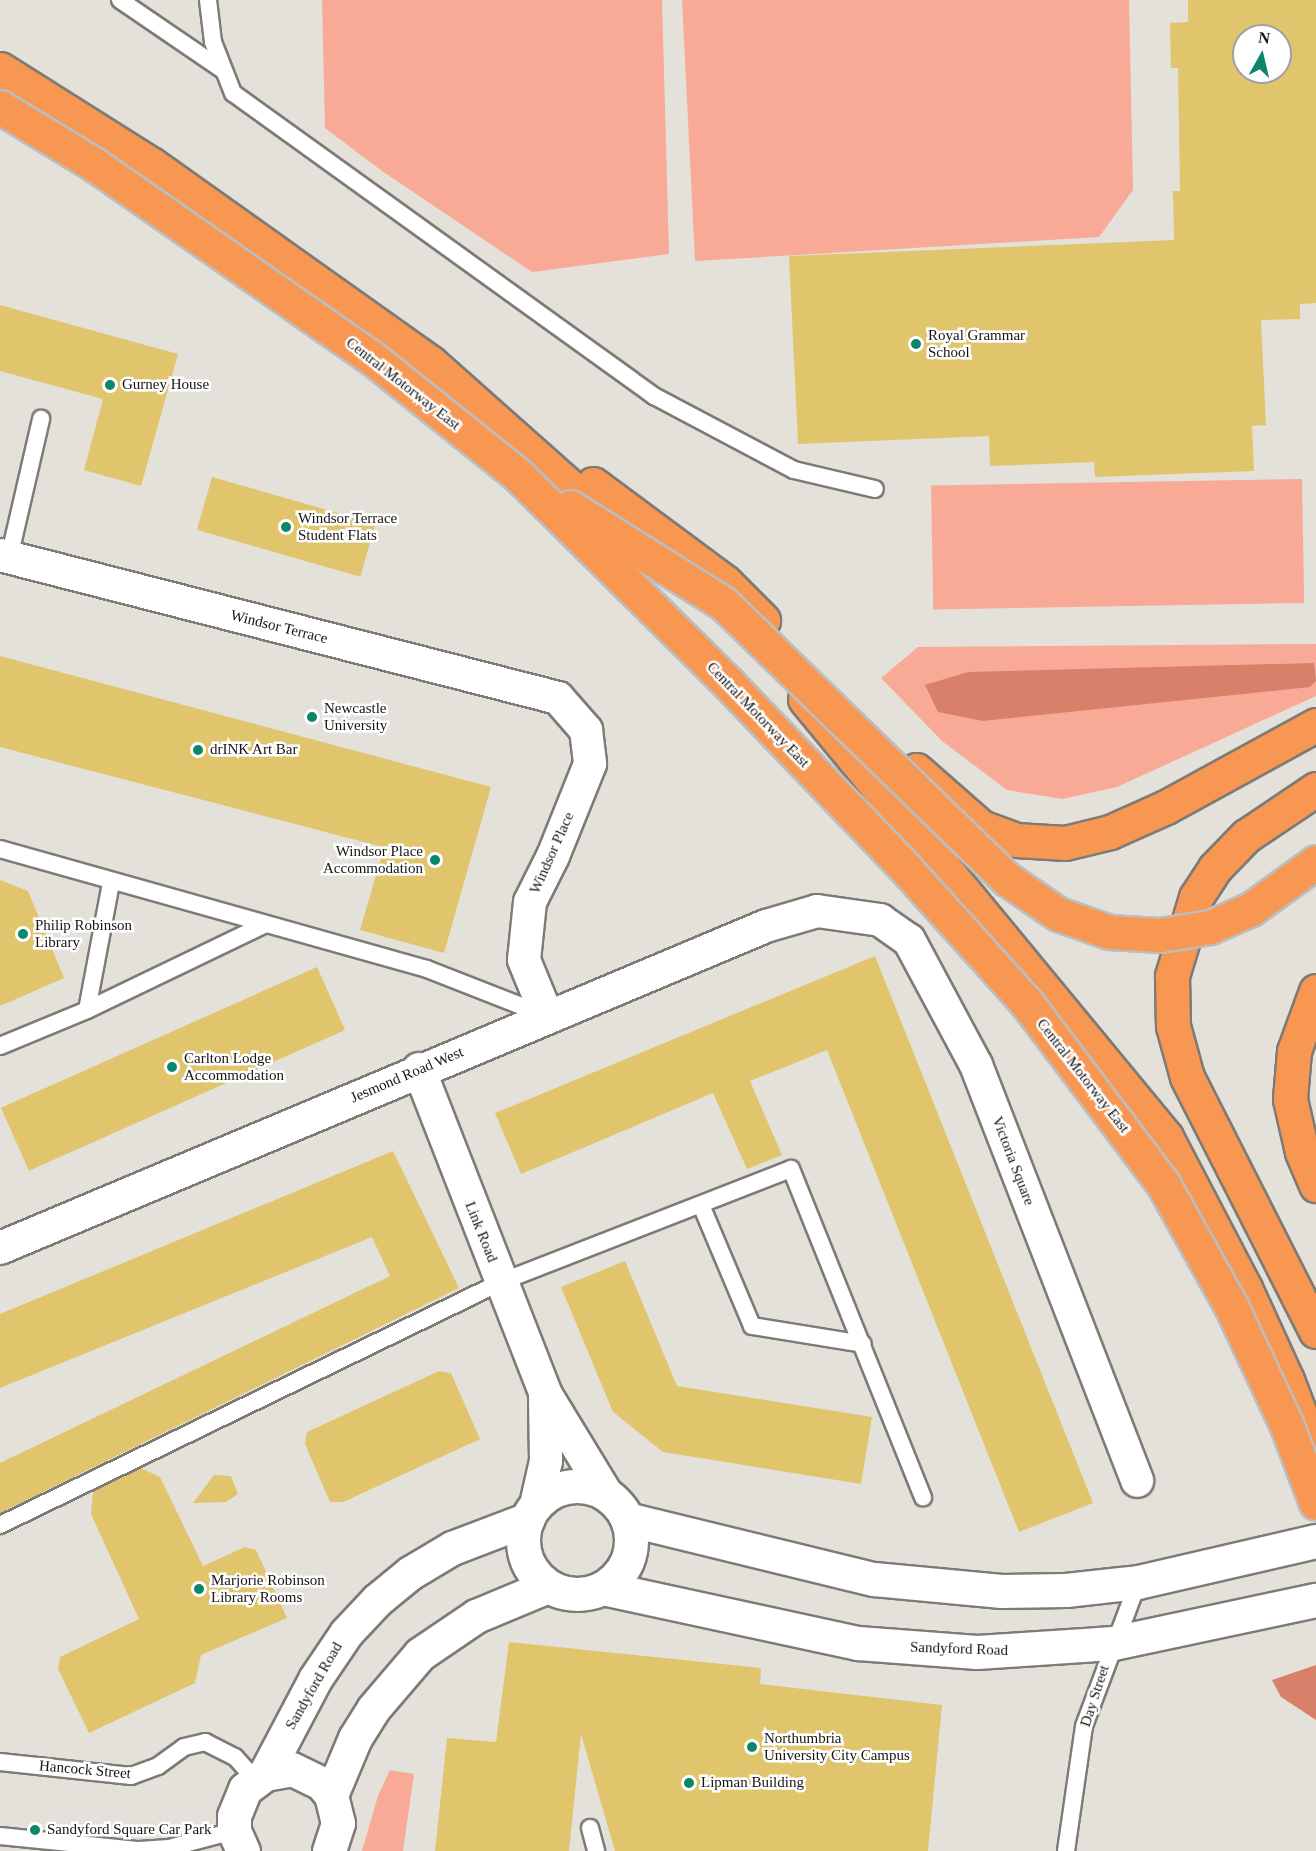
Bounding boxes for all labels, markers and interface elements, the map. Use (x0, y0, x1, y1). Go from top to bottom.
north arrow (1232, 24, 1292, 84)
text: N (1257, 28, 1271, 47)
place label: Royal Grammar School (928, 326, 1025, 361)
street label: Central Motorway East (342, 334, 464, 434)
marker: Royal Grammar School (909, 337, 923, 351)
place label: Gurney House (122, 376, 209, 394)
marker: Gurney House (103, 378, 117, 392)
place label: Windsor Terrace Student Flats (298, 509, 398, 544)
marker: Windsor Terrace Student Flats (279, 520, 293, 534)
street label: Windsor Terrace (229, 606, 329, 648)
street label: Central Motorway East (703, 658, 813, 772)
place label: Newcastle University (324, 699, 387, 734)
marker: Newcastle University (305, 710, 319, 724)
place label: drINK Art Bar (210, 741, 298, 759)
marker: drINK Art Bar (191, 743, 205, 757)
street label: Windsor Place (526, 809, 578, 897)
place label: Windsor Place Accommodation (323, 842, 423, 877)
marker: Windsor Place Accommodation (428, 853, 442, 867)
place label: Philip Robinson Library (35, 916, 132, 951)
marker: Philip Robinson Library (16, 927, 30, 941)
street label: Central Motorway East (1033, 1015, 1133, 1137)
street label: Jesmond Road West (348, 1043, 466, 1107)
place label: Carlton Lodge Accommodation (184, 1049, 284, 1084)
marker: Carlton Lodge Accommodation (165, 1060, 179, 1074)
street label: Victoria Square (988, 1114, 1038, 1208)
street label: Link Road (461, 1199, 501, 1265)
place label: Marjorie Robinson Library Rooms (211, 1571, 325, 1606)
marker: Marjorie Robinson Library Rooms (192, 1582, 206, 1596)
street label: Sandyford Road (910, 1638, 1008, 1660)
street label: Sandyford Road (282, 1639, 346, 1733)
street label: Day Street (1077, 1663, 1113, 1729)
place label: Northumbria University City Campus (764, 1729, 910, 1764)
marker: Northumbria University City Campus (745, 1740, 759, 1754)
street label: Hancock Street (38, 1757, 132, 1783)
place label: Lipman Building (701, 1774, 804, 1792)
marker: Lipman Building (682, 1776, 696, 1790)
place label: Sandyford Square Car Park (47, 1821, 212, 1839)
marker: Sandyford Square Car Park (28, 1823, 42, 1837)

